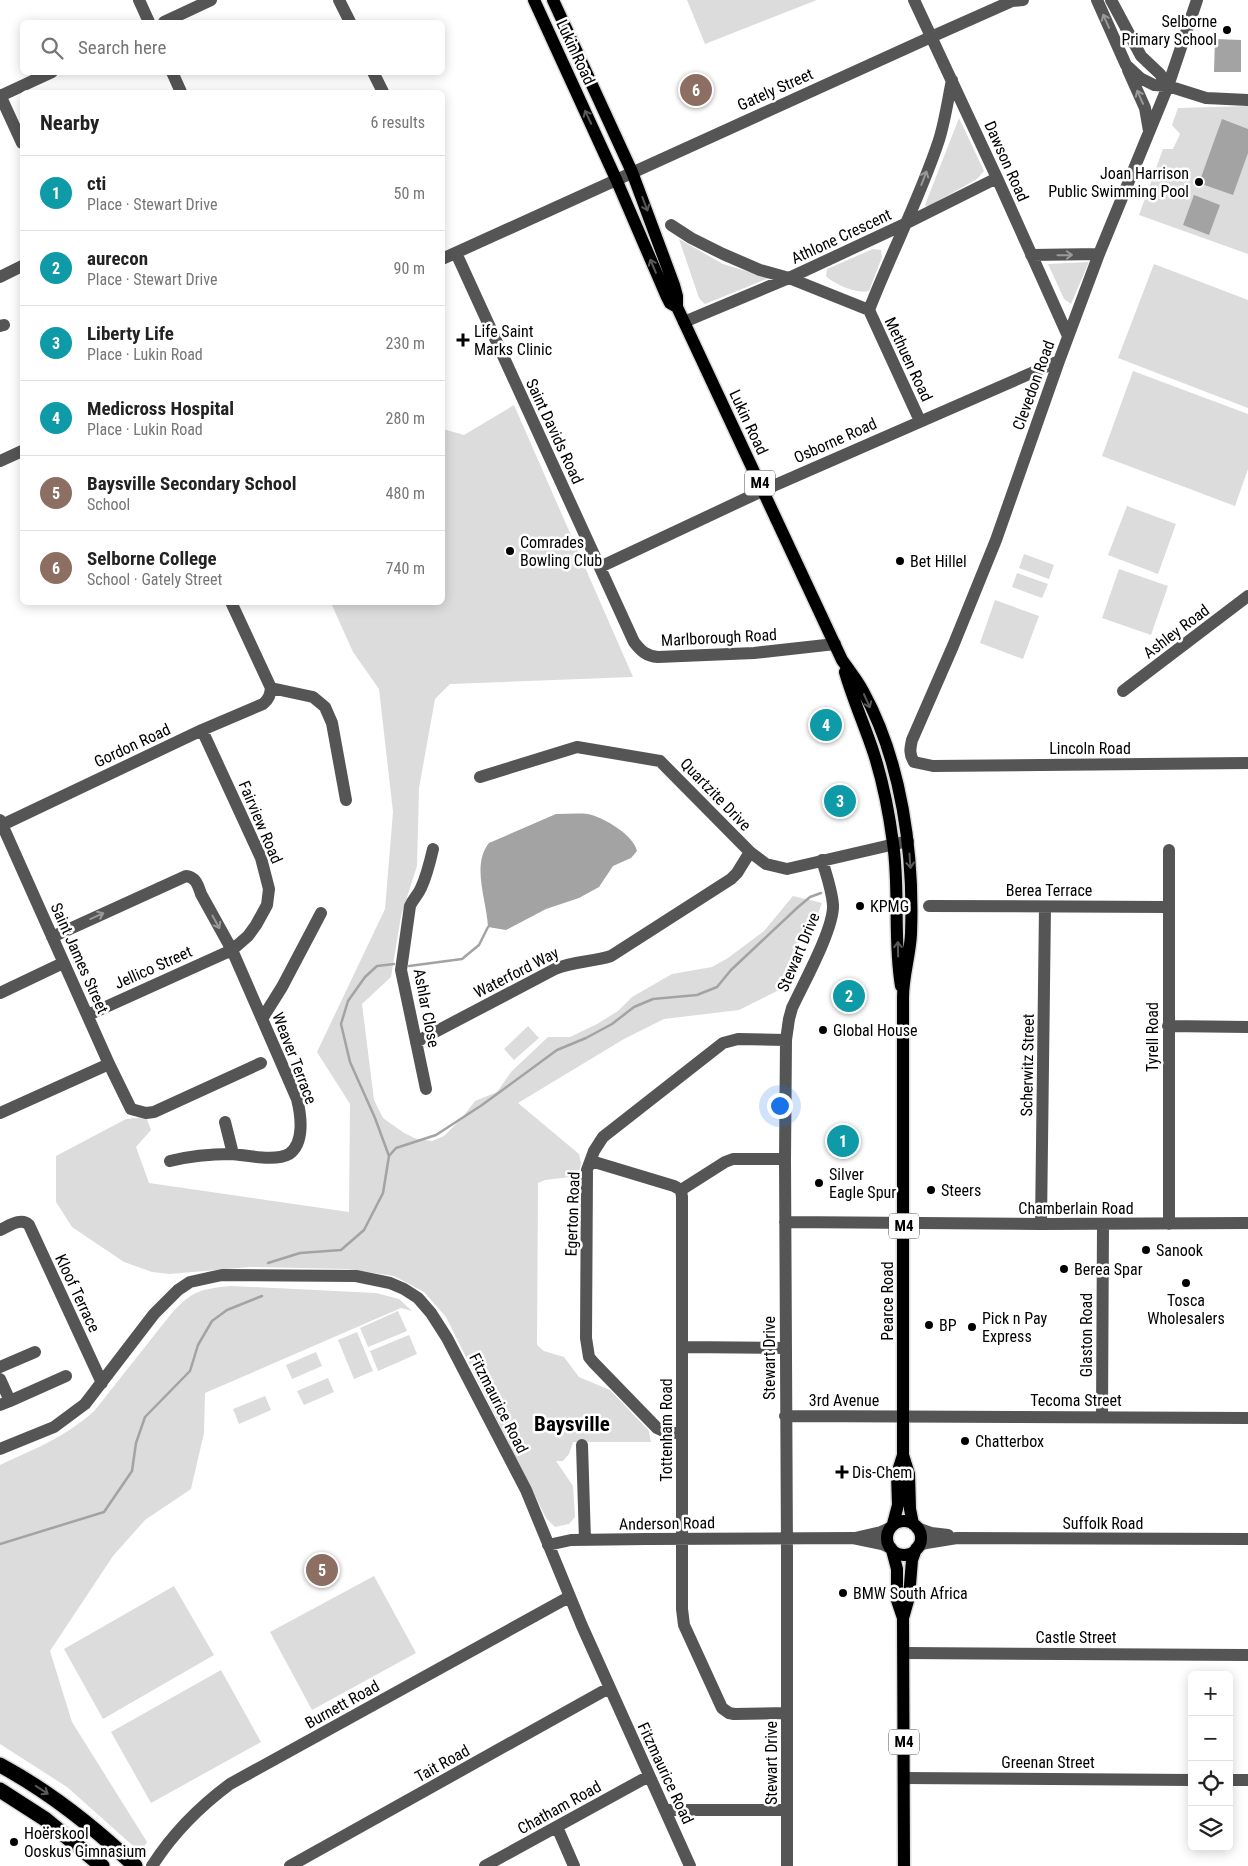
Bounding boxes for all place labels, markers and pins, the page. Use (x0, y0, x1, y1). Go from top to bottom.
place label: Selborne Primary School (1121, 12, 1217, 49)
marker: Selborne Primary School (1221, 24, 1233, 36)
pin: 6 (680, 71, 712, 109)
place label: Joan Harrison Public Swimming Pool (1048, 164, 1189, 201)
marker: Joan Harrison Public Swimming Pool (1193, 176, 1205, 188)
place label: Life Saint Marks Clinic (474, 322, 552, 359)
marker: Life Saint Marks Clinic (456, 333, 470, 347)
place label: Comrades Bowling Club (520, 533, 602, 570)
marker: Comrades Bowling Club (504, 545, 516, 557)
place label: Bet Hillel (910, 552, 967, 571)
marker: Bet Hillel (894, 555, 906, 567)
pin: 4 (810, 706, 842, 744)
pin: 3 (824, 782, 856, 820)
place label: KPMG (870, 897, 909, 916)
marker: KPMG (854, 900, 866, 912)
pin: 2 (833, 977, 865, 1015)
place label: Global House (833, 1021, 918, 1040)
marker: Global House (817, 1024, 829, 1036)
pin: 1 (827, 1122, 859, 1160)
place label: Silver Eagle Spur (829, 1165, 896, 1202)
marker: Silver Eagle Spur (813, 1177, 825, 1189)
place label: Steers (941, 1181, 981, 1200)
marker: Steers (925, 1184, 937, 1196)
place label: Sanook (1156, 1241, 1204, 1260)
marker: Sanook (1140, 1244, 1152, 1256)
place label: Berea Spar (1074, 1260, 1143, 1279)
marker: Berea Spar (1058, 1263, 1070, 1275)
marker: Tosca Wholesalers (1180, 1277, 1192, 1289)
place label: Tosca Wholesalers (1147, 1291, 1225, 1328)
place label: Pick n Pay Express (982, 1309, 1048, 1346)
place label: BP (939, 1316, 957, 1335)
marker: BP (923, 1319, 935, 1331)
marker: Pick n Pay Express (966, 1321, 978, 1333)
place label: Chatterbox (975, 1432, 1044, 1451)
marker: Chatterbox (959, 1435, 971, 1447)
place label: Dis-Chem (852, 1463, 912, 1482)
marker: Dis-Chem (836, 1466, 848, 1478)
pin: 5 (306, 1551, 338, 1589)
place label: BMW South Africa (853, 1584, 968, 1603)
marker: BMW South Africa (837, 1587, 849, 1599)
place label: Hoërskool Ooskus Gimnasium (24, 1824, 146, 1861)
marker: Hoërskool Ooskus Gimnasium (8, 1836, 20, 1848)

